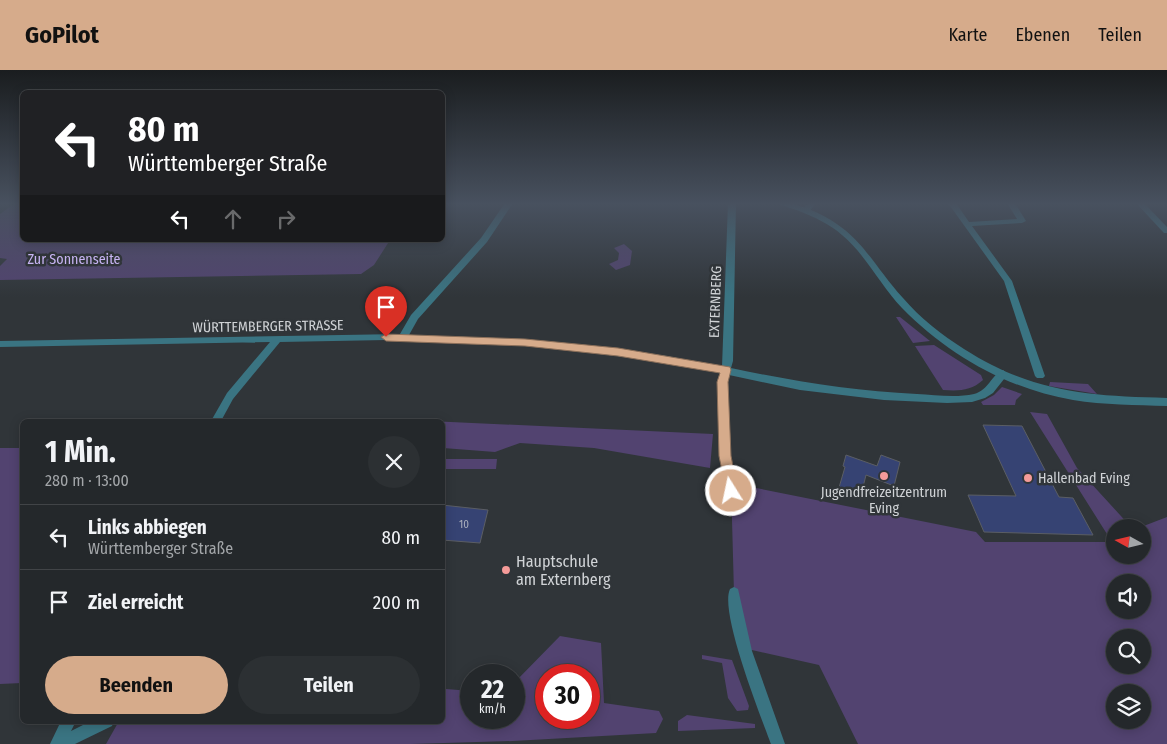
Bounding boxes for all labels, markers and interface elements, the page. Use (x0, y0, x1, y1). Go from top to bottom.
text: GoPilot (25, 21, 99, 49)
text: Karte (948, 24, 987, 46)
text: Ebenen (1015, 24, 1070, 46)
text: Teilen (1098, 24, 1142, 46)
text: 80 m (128, 108, 200, 150)
icon: left (45, 110, 110, 175)
text: Württemberger Straße (128, 150, 327, 177)
icon: left (166, 205, 194, 233)
icon: ahead (219, 205, 247, 233)
icon: right (272, 205, 300, 233)
park label: Zur Sonnenseite (28, 251, 121, 268)
street label: EXTERNBERG (706, 266, 725, 338)
pin (365, 286, 407, 337)
icon: arrive (372, 293, 400, 321)
street label: WÜRTTEMBERGER STRASSE (192, 316, 344, 336)
text: 1 Min. (45, 434, 116, 470)
button: close (368, 436, 420, 488)
position arrow (704, 464, 756, 516)
marker: Jugendfreizeitzentrum Eving (878, 470, 890, 482)
place label: Hallenbad Eving (1038, 470, 1130, 487)
text: 280 m · 13:00 (45, 471, 129, 490)
marker: Hallenbad Eving (1022, 472, 1034, 484)
place label: Jugendfreizeitzentrum Eving (821, 484, 947, 517)
text: Links abbiegen (88, 516, 207, 539)
house number: 10 (459, 518, 469, 531)
north arrow (1106, 519, 1151, 564)
map controls (1106, 519, 1151, 729)
icon: left (45, 523, 73, 551)
text: 80 m (382, 526, 420, 549)
text: Württemberger Straße (88, 539, 233, 558)
place label: Hauptschule am Externberg (516, 552, 611, 589)
marker: Hauptschule am Externberg (500, 564, 512, 576)
button: sound (1106, 574, 1151, 619)
icon: arrive (45, 588, 73, 616)
text: Ziel erreicht (88, 591, 184, 614)
text: 200 m (373, 591, 420, 614)
button: search (1106, 629, 1151, 674)
button: Beenden (45, 656, 228, 714)
button: Teilen (238, 656, 420, 714)
speed limit sign: 30 (535, 664, 600, 729)
text: 22 (481, 675, 504, 705)
button: layers (1106, 684, 1151, 729)
text: km/h (479, 702, 506, 716)

